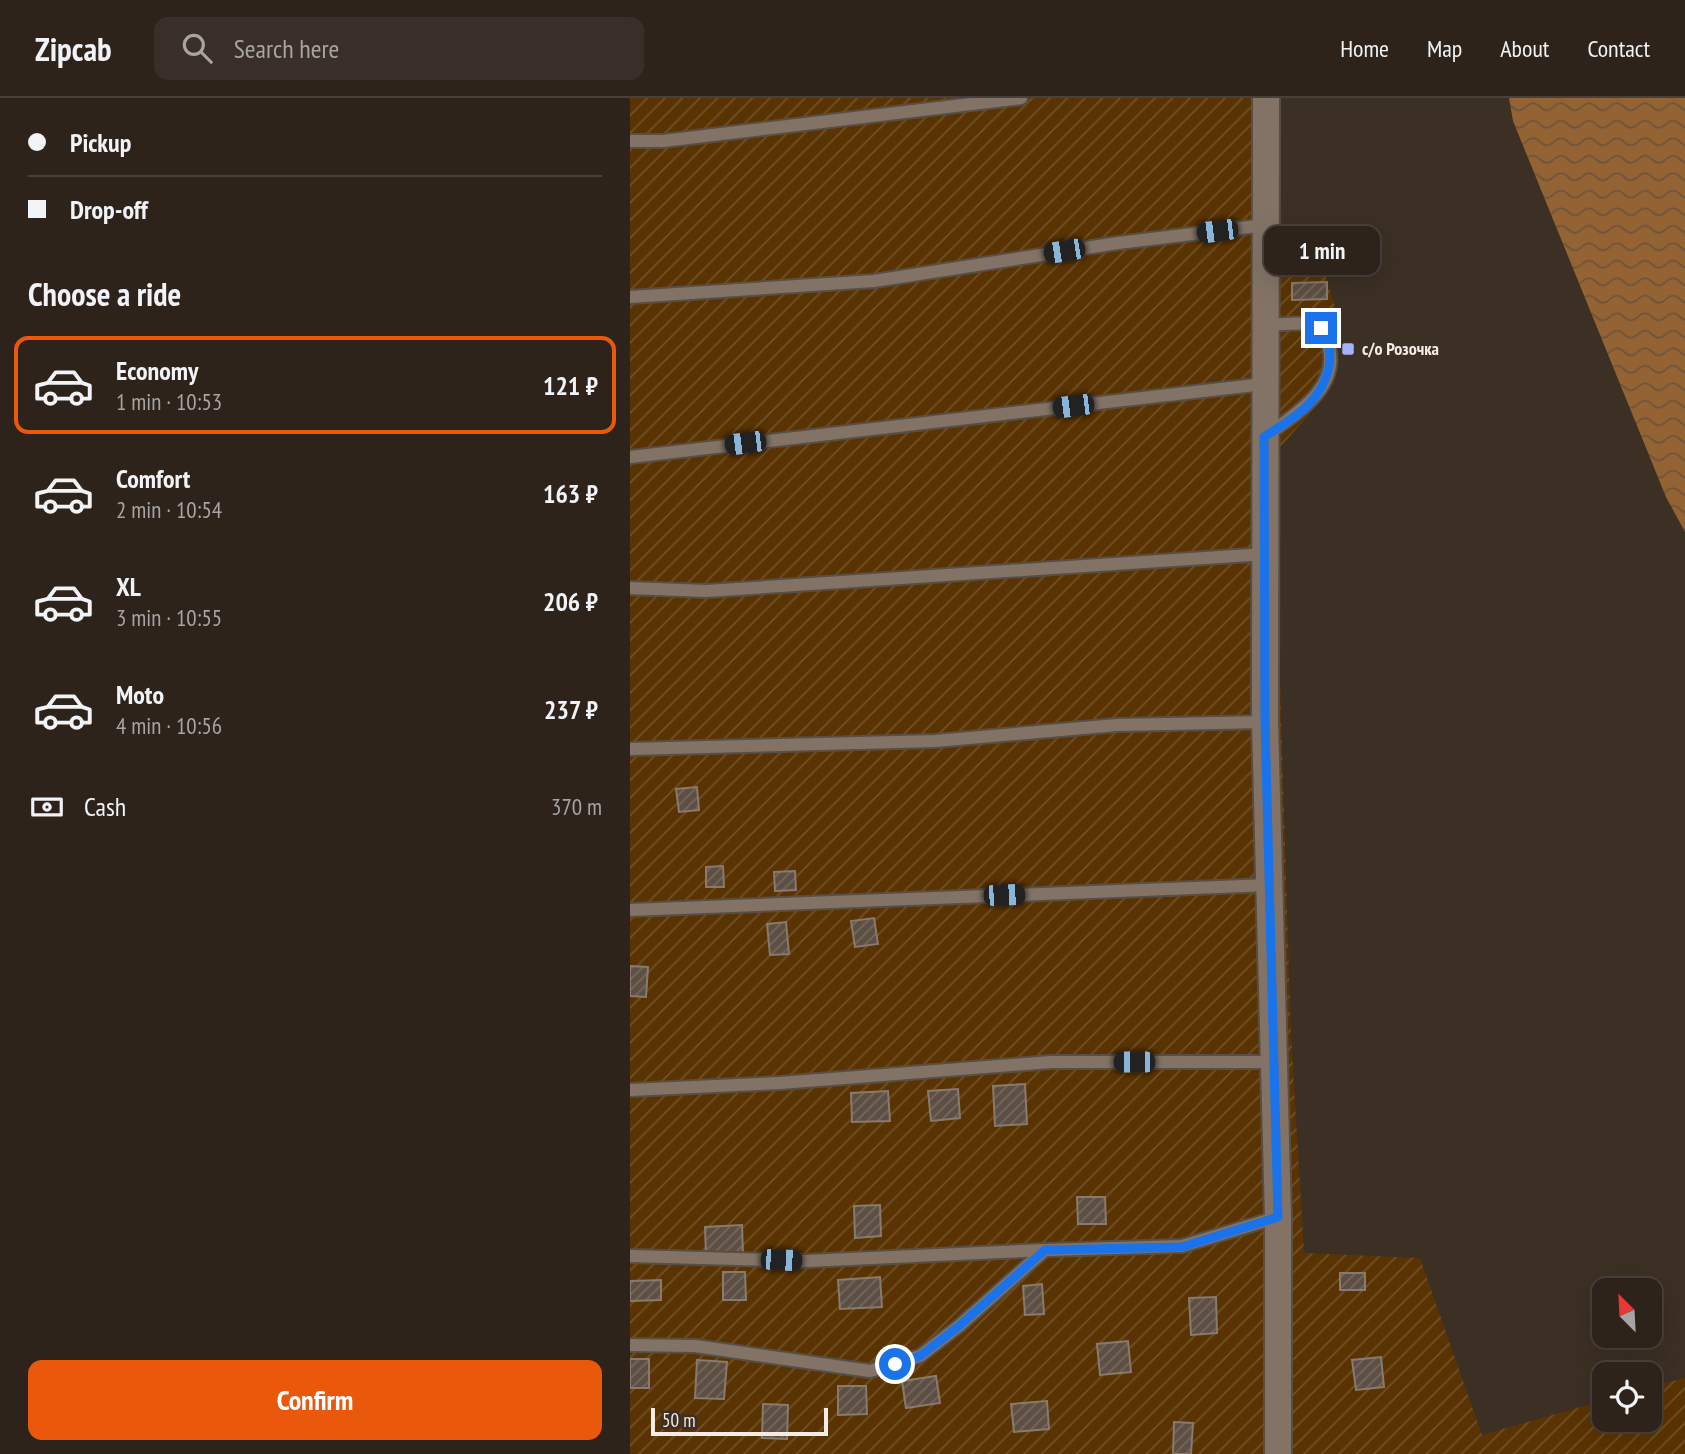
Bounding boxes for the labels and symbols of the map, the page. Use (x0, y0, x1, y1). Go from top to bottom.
car (1195, 218, 1240, 244)
callout: 1 min (1263, 226, 1379, 275)
car (1042, 237, 1087, 265)
route end (1305, 312, 1337, 344)
place label: с/о Розочка (1362, 337, 1439, 360)
marker: с/о Розочка (1340, 341, 1356, 357)
car (1051, 393, 1096, 419)
car (723, 430, 768, 456)
car (983, 884, 1026, 906)
car (1114, 1052, 1156, 1073)
car (760, 1249, 803, 1271)
north arrow (1592, 1278, 1662, 1348)
route start (879, 1348, 911, 1380)
scale bar (651, 1405, 828, 1437)

